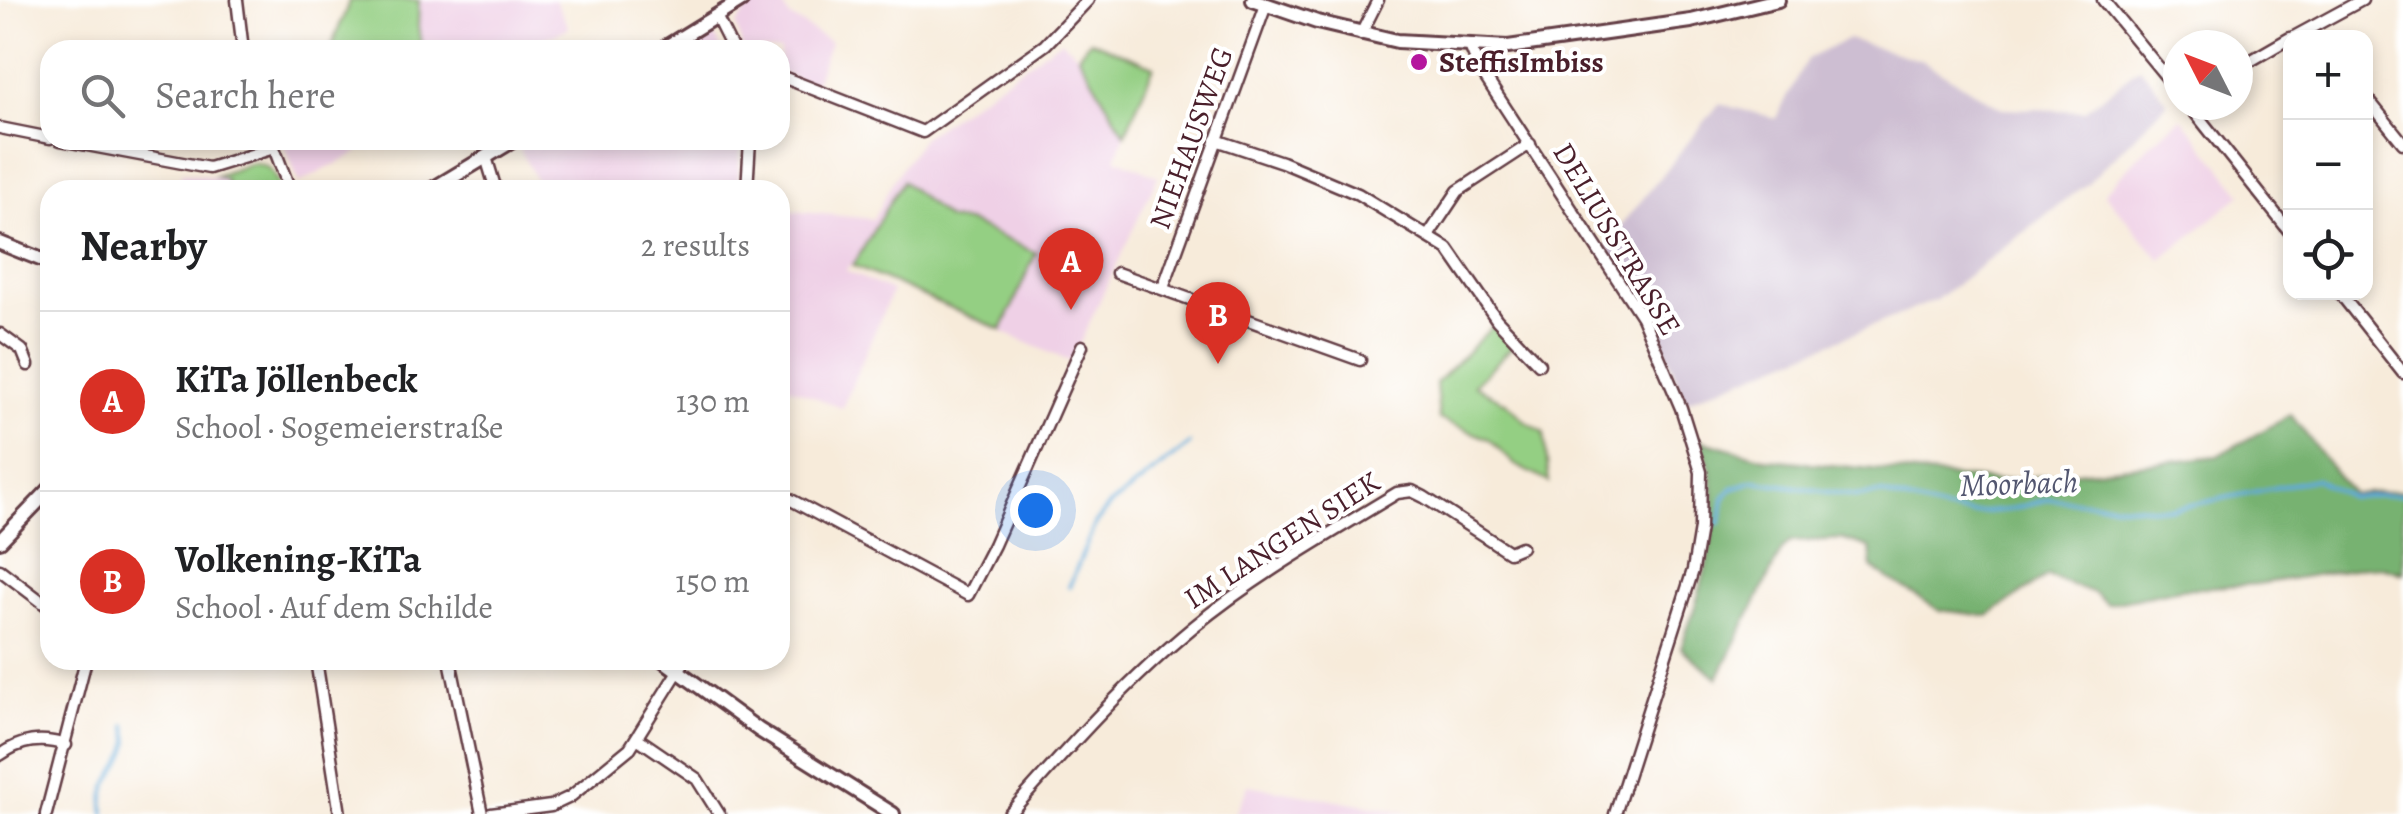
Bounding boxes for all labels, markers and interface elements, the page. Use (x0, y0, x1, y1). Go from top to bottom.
north arrow (2163, 30, 2253, 120)
map controls (2283, 30, 2373, 300)
button: + (2283, 30, 2373, 120)
search box (40, 40, 790, 150)
street label: NIEHAUSWEG (1140, 41, 1242, 235)
place label: SteffisImbiss (1439, 42, 1604, 82)
marker: SteffisImbiss (1408, 51, 1430, 73)
icon: search (75, 68, 130, 123)
text: Search here (155, 69, 336, 121)
button: − (2283, 120, 2373, 210)
street label: DELIUSSTRASSE (1544, 135, 1690, 343)
button: locate (2283, 210, 2373, 300)
text: Nearby (80, 217, 207, 274)
text: 2 results (641, 223, 750, 267)
pin: A (1038, 228, 1104, 310)
pin: B (1186, 282, 1250, 364)
text: KiTa Jöllenbeck (175, 353, 418, 405)
text: A (102, 379, 123, 423)
text: 130 m (676, 379, 750, 423)
text: School · Sogemeierstraße (175, 405, 503, 449)
water label: Moorbach (1959, 459, 2079, 507)
street label: IM LANGEN SIEK (1176, 462, 1388, 618)
your location (1010, 485, 1061, 536)
text: Volkening-KiTa (175, 533, 422, 585)
text: B (102, 559, 123, 603)
text: 150 m (675, 559, 750, 603)
text: School · Auf dem Schilde (175, 585, 493, 629)

